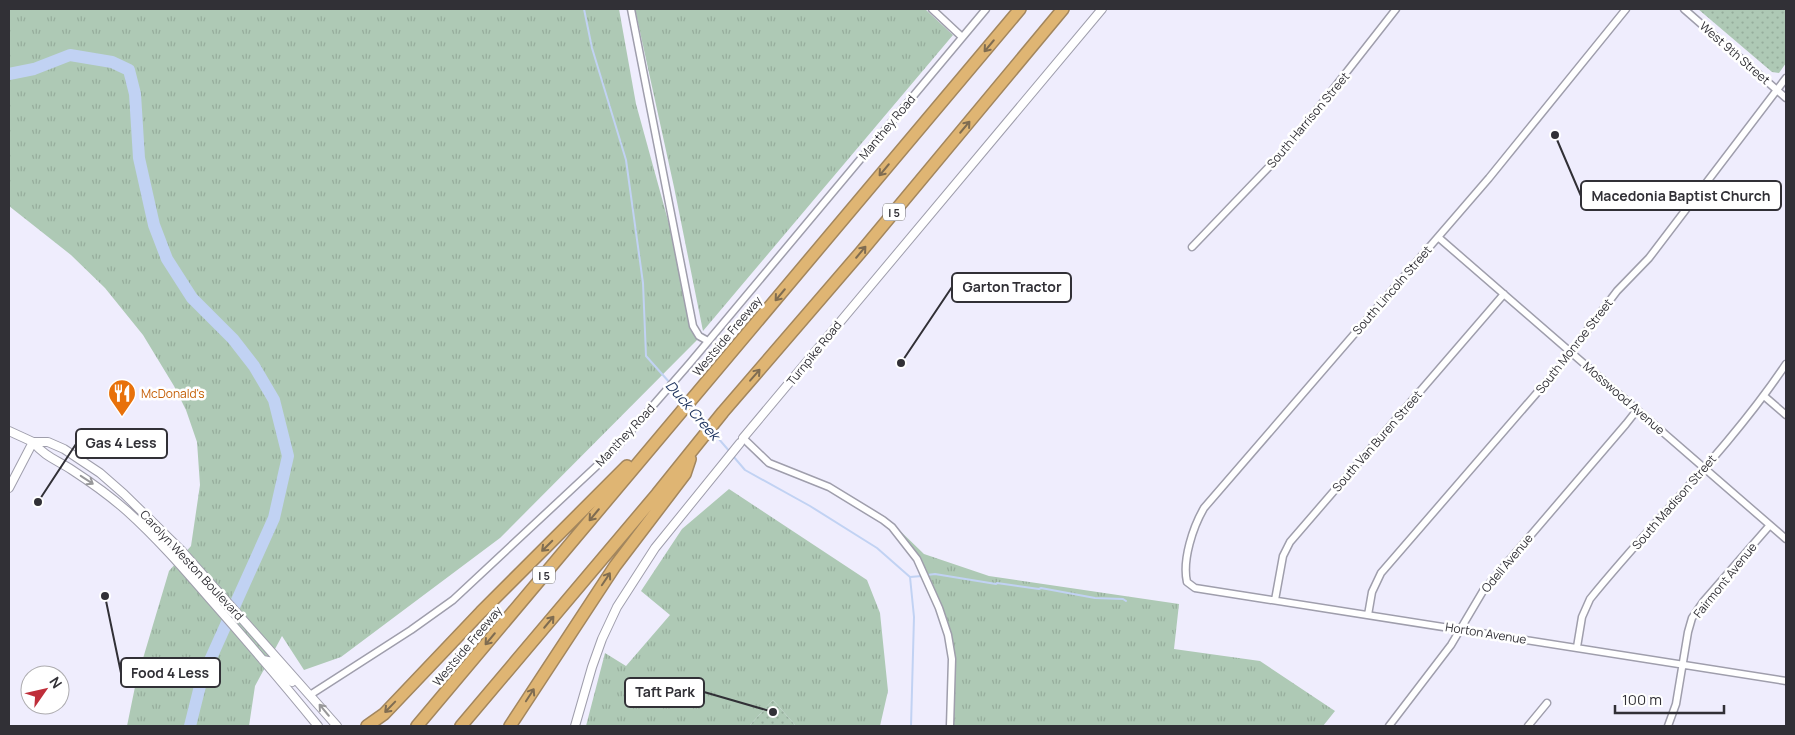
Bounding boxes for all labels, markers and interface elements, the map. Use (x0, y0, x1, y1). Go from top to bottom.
street label: West 9th Street (1696, 18, 1774, 88)
one-way arrow (983, 39, 994, 52)
street label: South Harrison Street (1263, 68, 1353, 172)
street label: Manthey Road (855, 91, 919, 163)
one-way arrow (959, 121, 970, 134)
one-way arrow (879, 164, 890, 177)
callout: Macedonia Baptist Church (1581, 181, 1781, 210)
text: Macedonia Baptist Church (1591, 186, 1771, 205)
road number: I 5 (883, 203, 905, 220)
street label: South Lincoln Street (1348, 242, 1436, 338)
one-way arrow (855, 246, 866, 259)
callout: Garton Tractor (952, 273, 1071, 302)
text: Garton Tractor (962, 277, 1062, 296)
one-way arrow (774, 288, 785, 301)
street label: Westside Freeway (688, 292, 766, 380)
street label: South Monroe Street (1532, 295, 1617, 397)
street label: Turnpike Road (783, 317, 845, 389)
street label: Mosswood Avenue (1579, 358, 1669, 438)
one-way arrow (749, 369, 761, 382)
water label: Duck Creek (662, 376, 726, 445)
restaurant icon: McDonald's (107, 378, 137, 417)
place label: McDonald's (141, 385, 205, 402)
street label: South Van Buren Street (1328, 387, 1426, 495)
street label: Manthey Road (592, 400, 658, 470)
callout: Gas 4 Less (76, 429, 167, 458)
text: Gas 4 Less (85, 433, 157, 452)
street label: South Madison Street (1628, 451, 1720, 553)
one-way arrow (79, 475, 93, 485)
street label: Carolyn Weston Boulevard (136, 506, 248, 624)
one-way arrow (589, 508, 600, 521)
street label: Odell Avenue (1477, 530, 1537, 596)
street label: Fairmont Avenue (1689, 539, 1761, 621)
one-way arrow (541, 540, 553, 552)
road number: I 5 (533, 566, 555, 584)
one-way arrow (601, 572, 611, 586)
street label: Westside Freeway (428, 602, 506, 690)
one-way arrow (543, 616, 554, 629)
street label: Horton Avenue (1444, 618, 1528, 648)
one-way arrow (484, 633, 495, 646)
callout: Food 4 Less (121, 658, 220, 687)
text: Food 4 Less (131, 663, 210, 682)
north arrow (20, 665, 70, 715)
text: N (46, 673, 67, 692)
callout: Taft Park (625, 678, 704, 707)
text: Taft Park (635, 682, 695, 701)
scale bar (1615, 682, 1724, 714)
one-way arrow (525, 688, 535, 702)
text: 100 m (1622, 689, 1662, 710)
one-way arrow (384, 701, 396, 714)
one-way arrow (318, 704, 329, 717)

